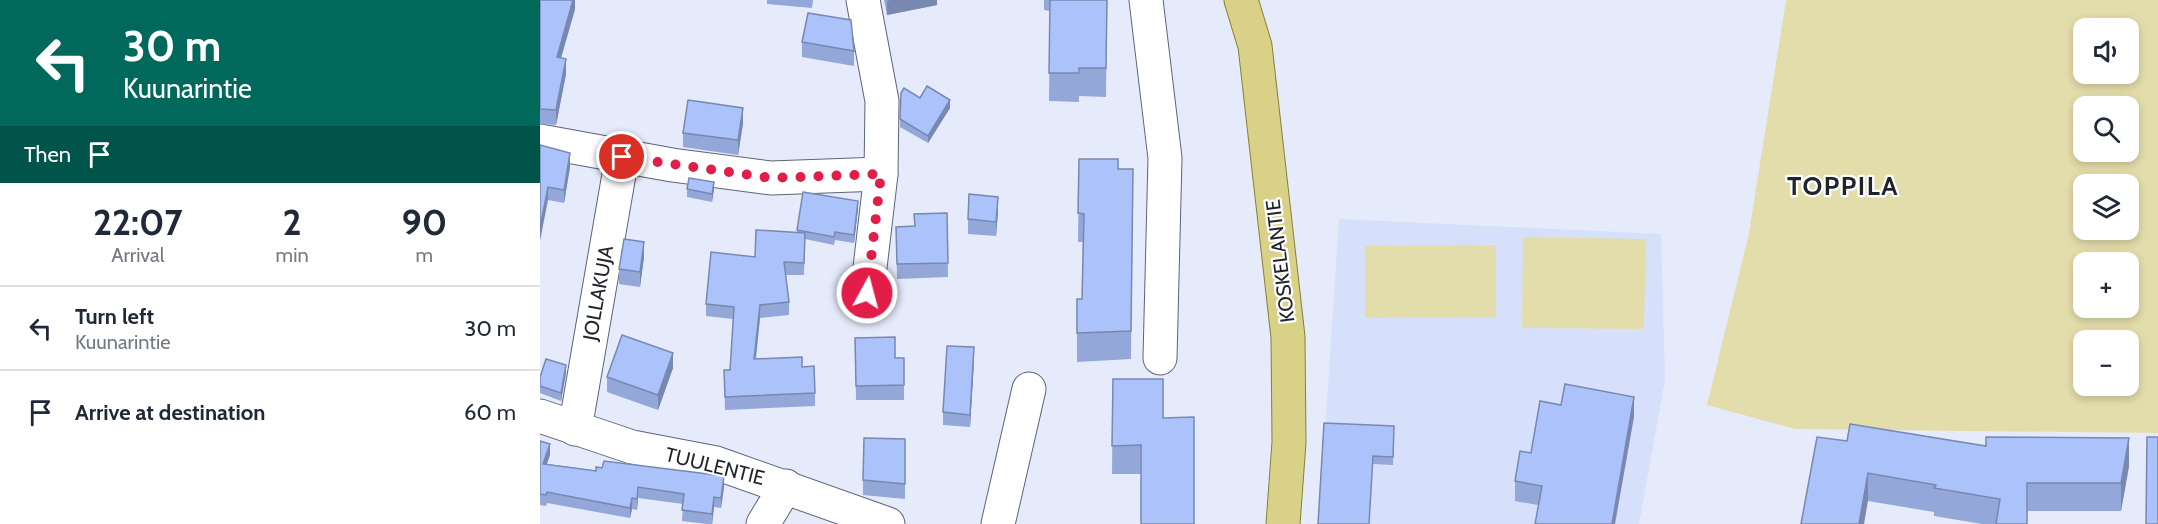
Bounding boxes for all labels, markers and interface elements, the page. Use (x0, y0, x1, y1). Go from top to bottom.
map controls (2073, 18, 2139, 396)
button: sound (2073, 18, 2139, 84)
text: 30 m (123, 20, 221, 72)
icon: left (24, 24, 102, 102)
text: Kuunarintie (123, 72, 252, 105)
button: search (2073, 96, 2139, 162)
pin (596, 131, 647, 182)
icon: arrive (83, 138, 116, 171)
icon: arrive (605, 140, 638, 173)
text: Then (24, 141, 71, 168)
district label: TOPPILA (1787, 170, 1899, 202)
button: layers (2073, 174, 2139, 240)
street label: KOSKELANTIE (1261, 198, 1299, 324)
text: 22:07 (93, 200, 183, 244)
text: 2 (283, 200, 302, 244)
text: 90 (401, 200, 447, 244)
text: Arrival (111, 243, 164, 267)
text: min (276, 243, 309, 267)
text: m (416, 243, 433, 267)
street label: JOLLAKUJA (578, 243, 618, 343)
button: + (2073, 252, 2139, 318)
position arrow (835, 261, 899, 325)
text: Turn left (75, 303, 154, 330)
icon: left (24, 312, 57, 345)
text: 30 m (464, 315, 516, 342)
text: Kuunarintie (75, 330, 170, 354)
button: − (2073, 330, 2139, 396)
icon: arrive (24, 396, 57, 429)
text: Arrive at destination (75, 399, 265, 426)
text: 60 m (464, 399, 516, 426)
street label: TUULENTIE (663, 442, 767, 490)

